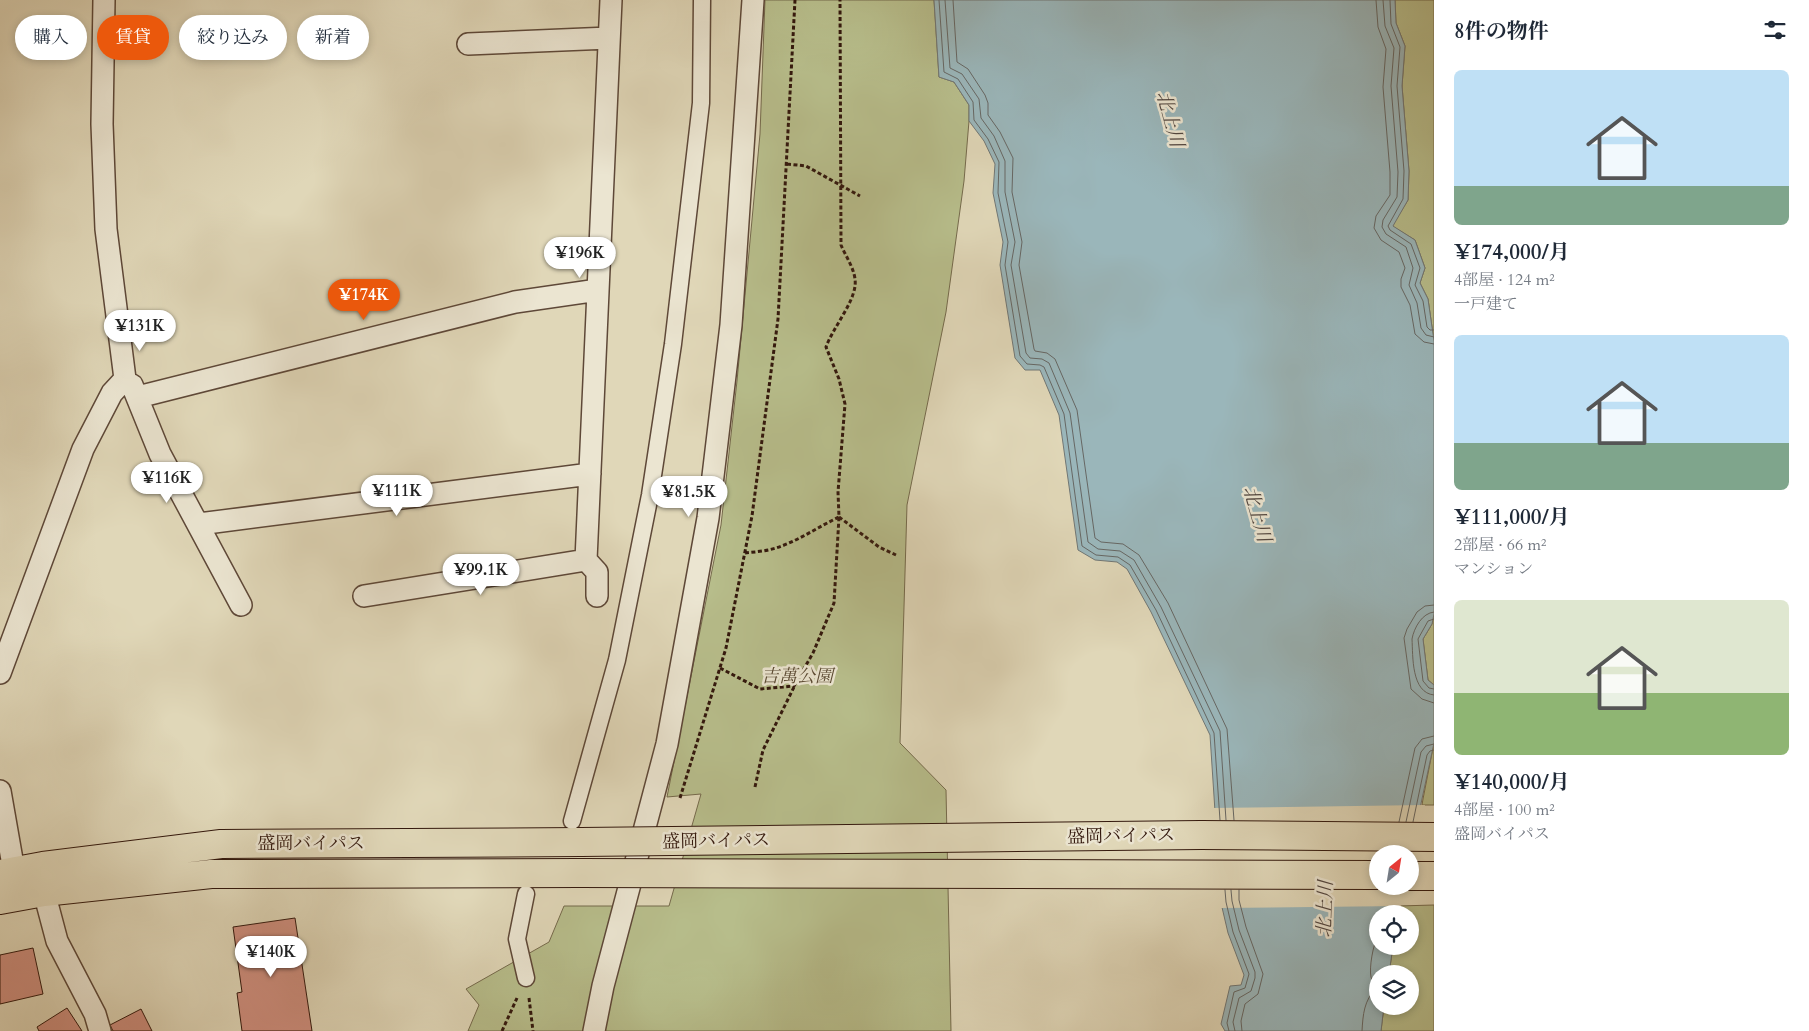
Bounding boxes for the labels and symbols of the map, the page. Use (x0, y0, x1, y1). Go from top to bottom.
water label: 北上川 (1150, 88, 1190, 152)
pin: ¥196K (545, 236, 615, 279)
pin: ¥174K (329, 278, 399, 321)
pin: ¥131K (105, 310, 175, 352)
pin: ¥116K (132, 462, 202, 504)
pin: ¥111K (362, 474, 432, 517)
pin: ¥81.5K (648, 476, 730, 518)
water label: 北上川 (1237, 483, 1278, 547)
pin: ¥99.1K (440, 554, 522, 596)
park label: 吉萬公園 (761, 664, 836, 689)
street label: 盛岡バイパス (1067, 823, 1175, 849)
street label: 盛岡バイパス (662, 828, 770, 854)
street label: 盛岡バイパス (257, 831, 365, 856)
north arrow (1369, 845, 1419, 895)
water label: 北上川 (1311, 878, 1339, 938)
pin: ¥140K (236, 936, 306, 978)

